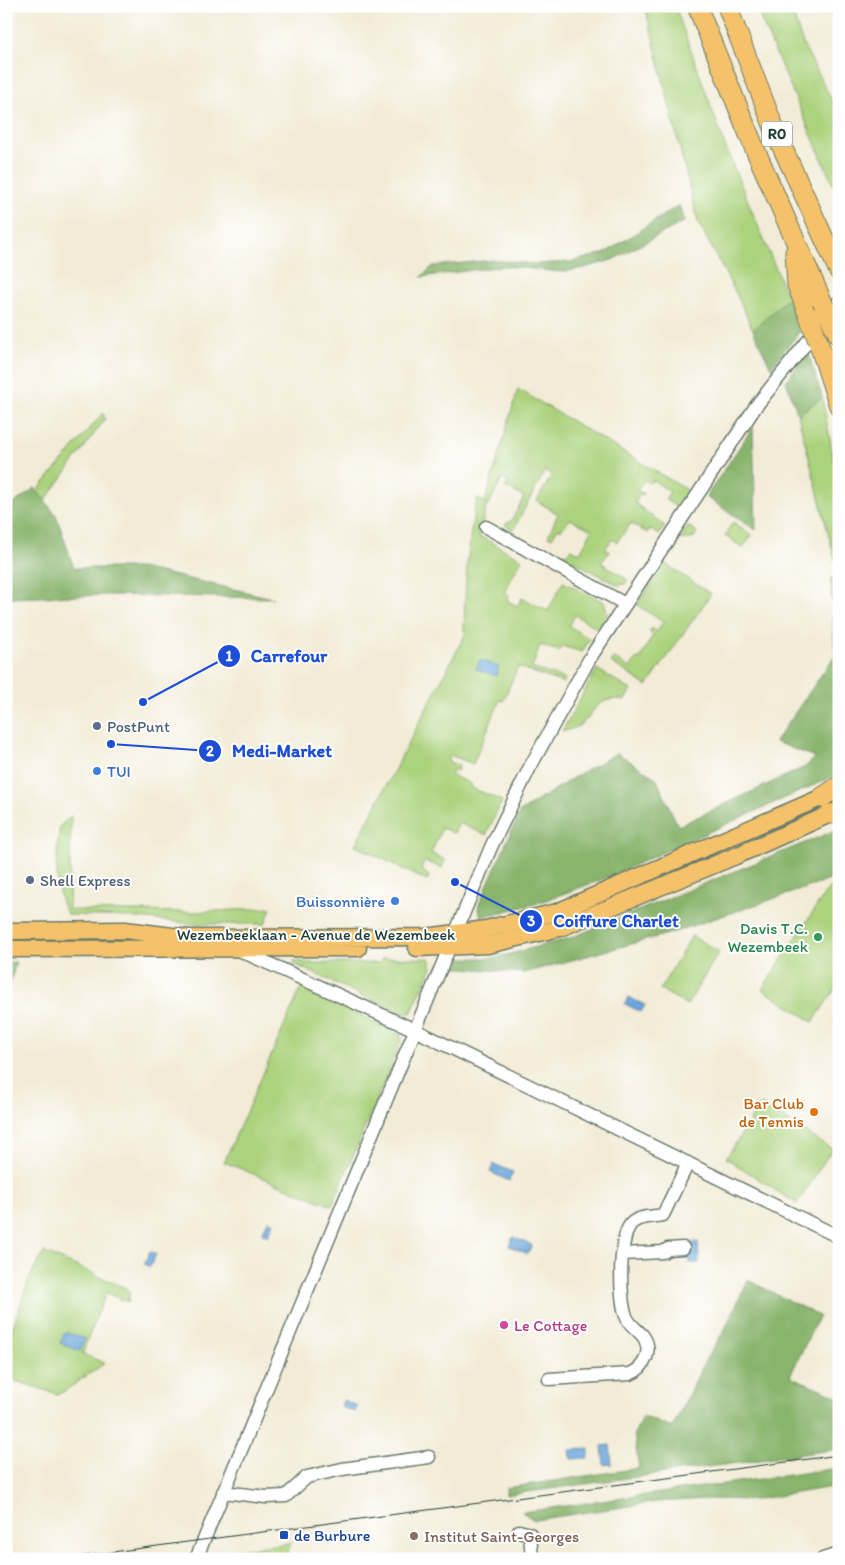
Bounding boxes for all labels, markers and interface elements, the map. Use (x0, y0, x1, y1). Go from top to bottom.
road number: R0 (762, 122, 792, 146)
callout: Carrefour (216, 640, 338, 673)
text: Carrefour (251, 645, 328, 667)
text: 1 (226, 647, 233, 665)
place label: PostPunt (107, 717, 170, 736)
marker: PostPunt (91, 720, 103, 732)
callout: Medi-Market (197, 735, 342, 768)
text: Medi-Market (232, 740, 332, 762)
text: 2 (206, 742, 214, 760)
place label: TUI (107, 762, 131, 781)
marker: TUI (91, 765, 103, 777)
place label: Shell Express (40, 871, 131, 890)
marker: Shell Express (24, 874, 36, 886)
place label: Buissonnière (296, 892, 385, 911)
marker: Buissonnière (389, 895, 401, 907)
callout: Coiffure Charlet (518, 905, 689, 938)
text: Coiffure Charlet (553, 910, 679, 932)
text: 3 (527, 912, 535, 930)
place label: Davis T.C. Wezembeek (727, 919, 809, 956)
street label: Wezembeeklaan - Avenue de Wezembeek (177, 925, 456, 944)
marker: Davis T.C. Wezembeek (812, 931, 824, 943)
place label: Bar Club de Tennis (739, 1094, 804, 1131)
marker: Bar Club de Tennis (808, 1106, 820, 1118)
place label: Le Cottage (514, 1316, 587, 1335)
marker: Le Cottage (498, 1319, 510, 1331)
place label: de Burbure (294, 1526, 370, 1545)
place label: Institut Saint-Georges (424, 1527, 579, 1546)
marker: de Burbure (278, 1529, 290, 1541)
marker: Institut Saint-Georges (408, 1530, 420, 1542)

